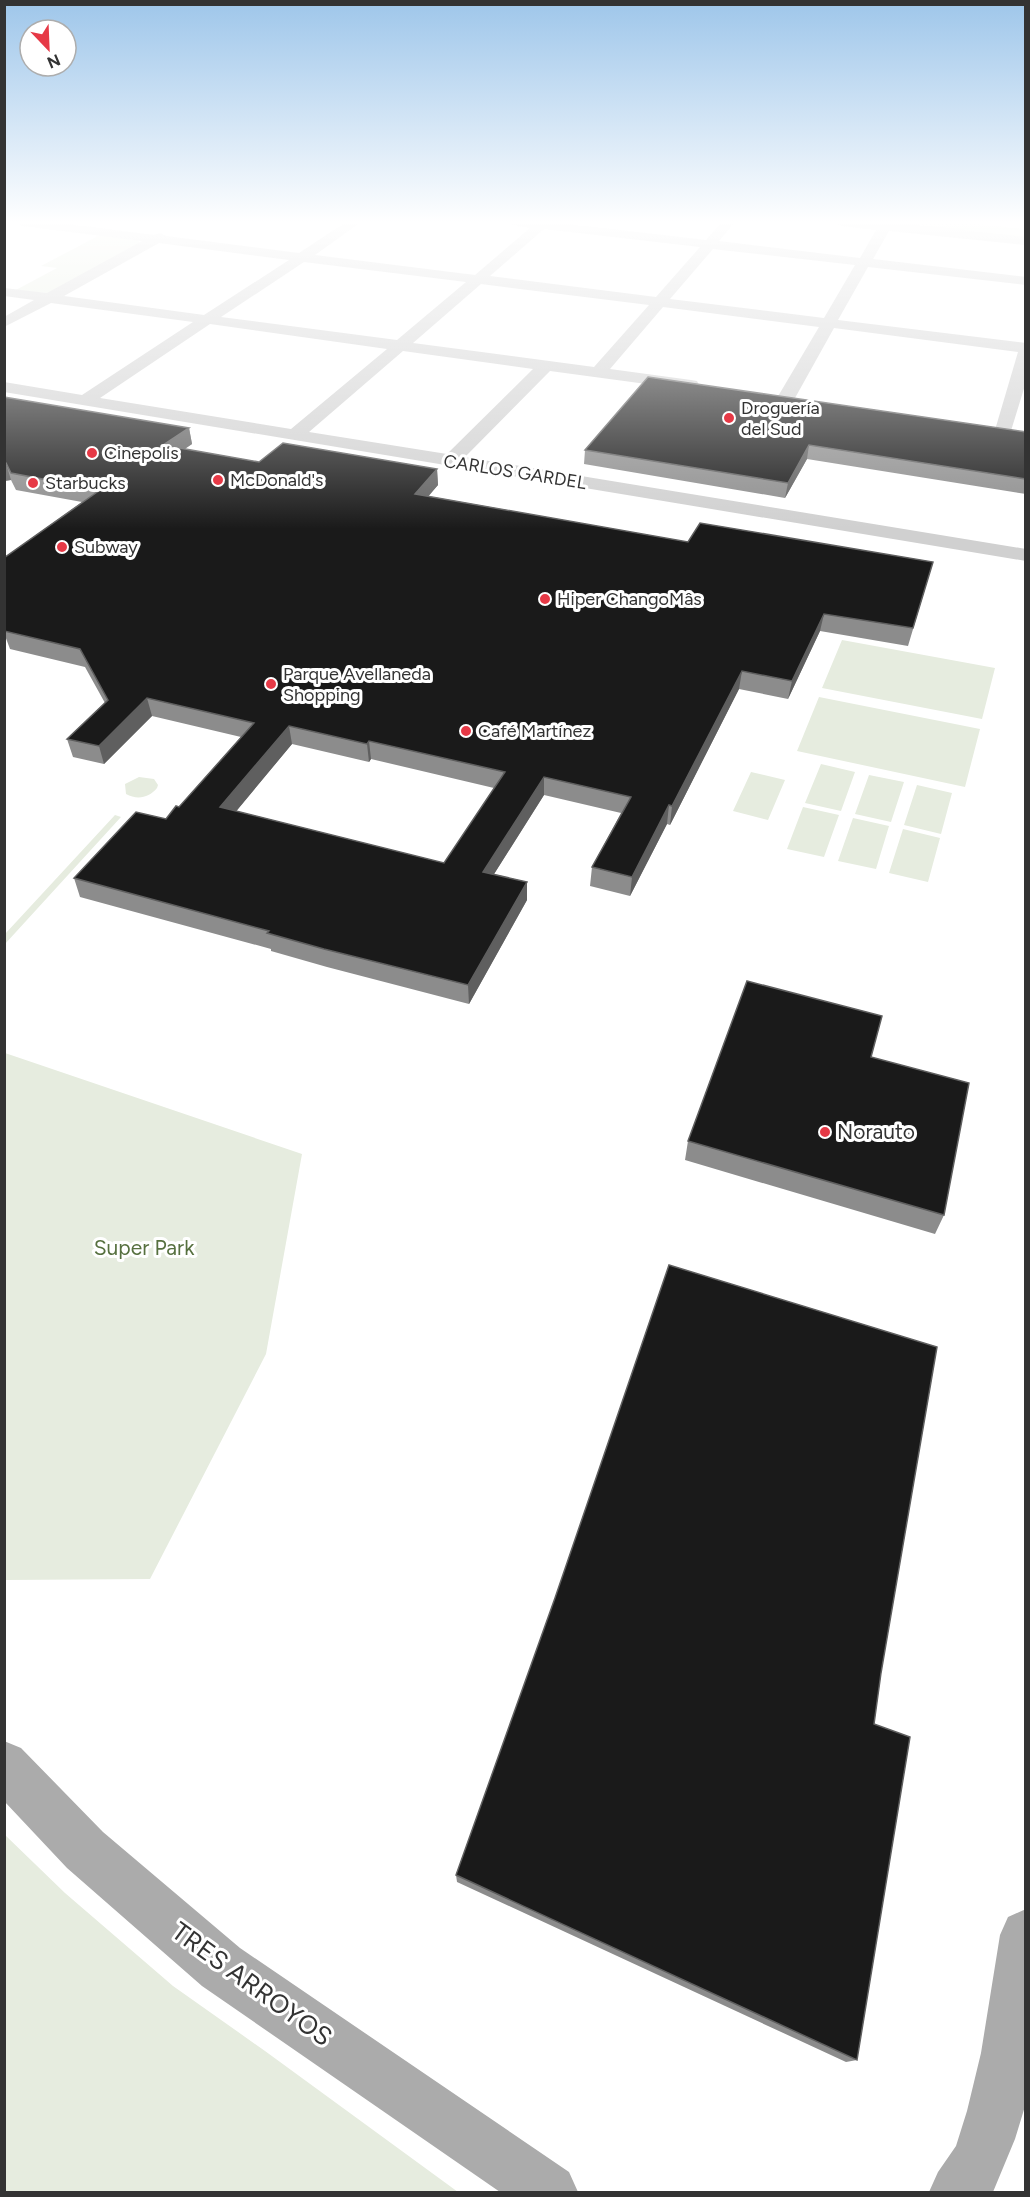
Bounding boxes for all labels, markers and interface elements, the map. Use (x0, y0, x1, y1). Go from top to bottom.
north arrow (18, 18, 78, 78)
text: N (44, 50, 63, 73)
place label: Droguería del Sud (741, 397, 820, 440)
marker: Droguería del Sud (722, 411, 736, 425)
place label: Cinepolis (104, 442, 179, 464)
marker: Cinepolis (85, 446, 99, 460)
street label: CARLOS GARDEL (442, 450, 589, 494)
place label: McDonald's (230, 469, 324, 491)
place label: Starbucks (45, 472, 126, 494)
marker: McDonald's (211, 473, 225, 487)
marker: Starbucks (26, 476, 40, 490)
place label: Subway (74, 536, 138, 558)
marker: Subway (55, 540, 69, 554)
place label: Hiper ChangoMâs (557, 588, 702, 610)
marker: Hiper ChangoMâs (538, 592, 552, 606)
place label: Parque Avellaneda Shopping (283, 663, 431, 706)
marker: Parque Avellaneda Shopping (264, 677, 278, 691)
place label: Café Martínez (478, 720, 591, 742)
marker: Café Martínez (459, 724, 473, 738)
place label: Norauto (837, 1119, 915, 1144)
marker: Norauto (818, 1125, 832, 1139)
park label: Super Park (94, 1235, 195, 1260)
street label: TRES ARROYOS (166, 1915, 338, 2053)

